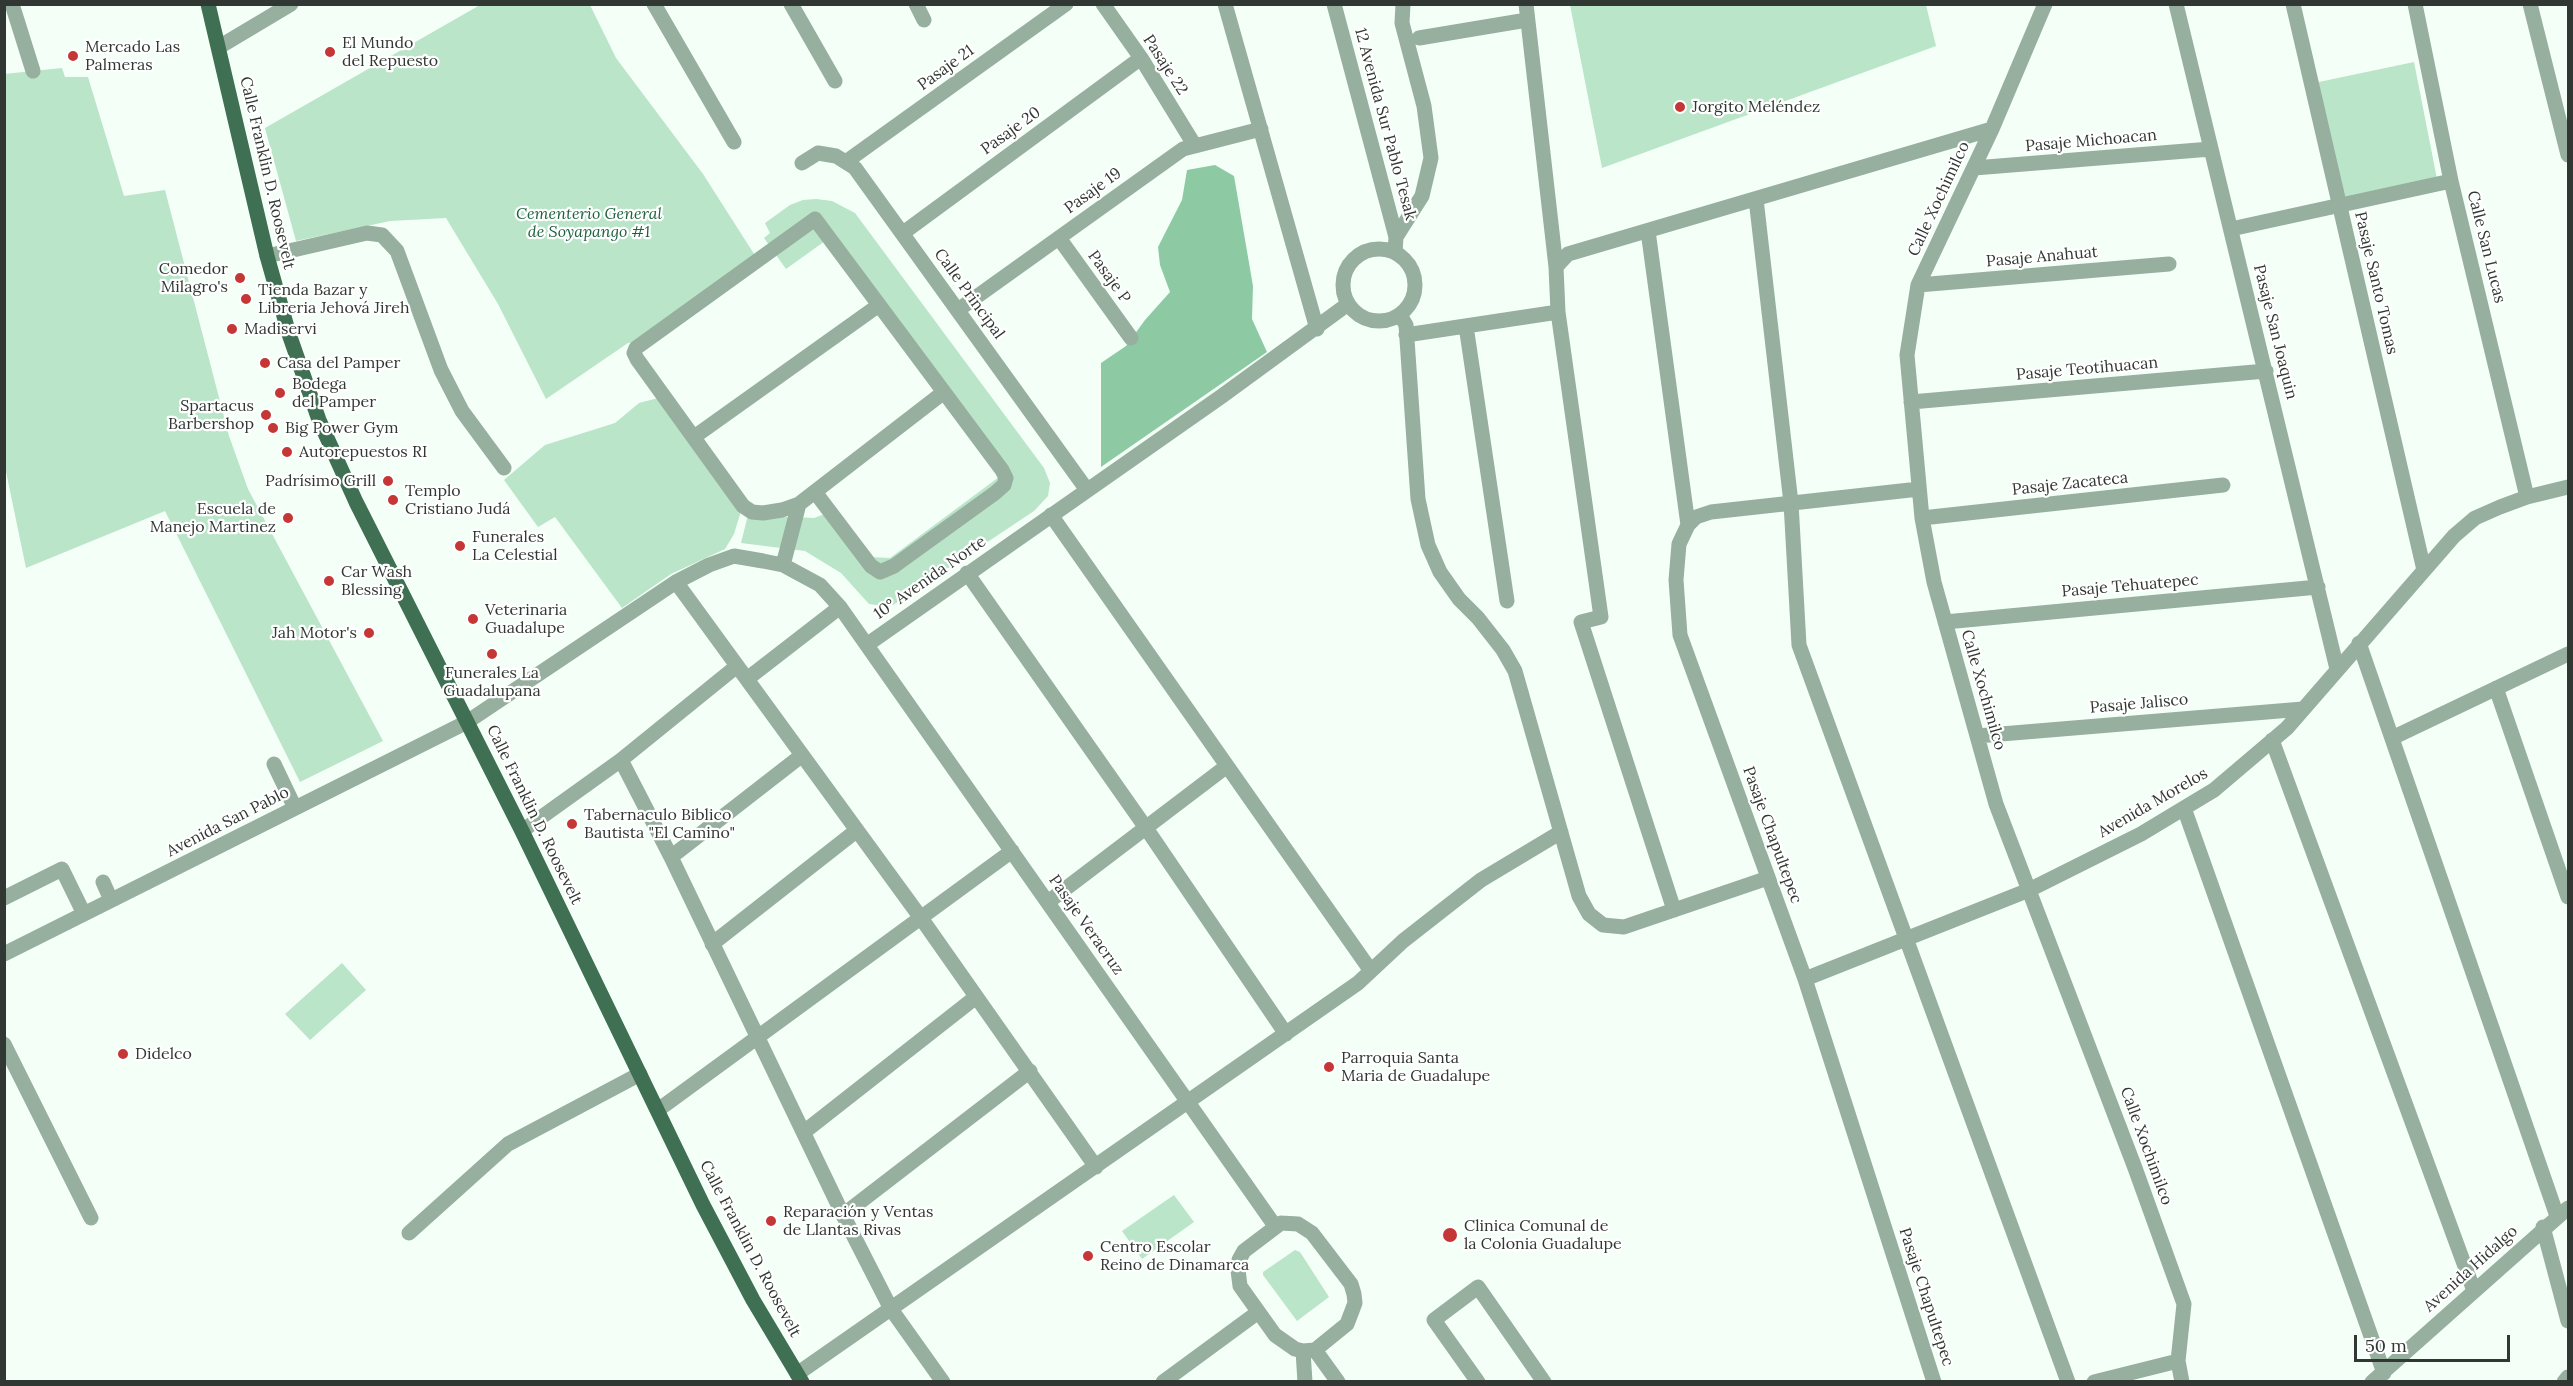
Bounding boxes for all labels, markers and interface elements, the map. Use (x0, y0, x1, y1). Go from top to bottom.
street label: 12 Avenida Sur Pablo Tesak (1350, 26, 1420, 222)
street label: Pasaje 22 (1139, 31, 1191, 99)
place label: El Mundo del Repuesto (342, 33, 438, 71)
place label: Mercado Las Palmeras (85, 37, 180, 75)
street label: Pasaje 21 (914, 41, 978, 95)
marker: El Mundo del Repuesto (323, 45, 337, 59)
marker: Mercado Las Palmeras (66, 49, 80, 63)
street label: Calle Franklin D. Roosevelt (235, 75, 299, 271)
place label: Jorgito Meléndez (1692, 97, 1820, 117)
marker: Jorgito Meléndez (1673, 100, 1687, 114)
street label: Pasaje 20 (977, 103, 1045, 159)
street label: Pasaje Michoacan (2024, 126, 2158, 156)
street label: Calle Xochimilco (1904, 139, 1974, 259)
street label: Pasaje 19 (1061, 164, 1125, 218)
street label: Calle San Lucas (2463, 189, 2509, 305)
park label: Cementerio General de Soyapango #1 (516, 204, 662, 242)
street label: Pasaje Santo Tomas (2350, 210, 2402, 356)
street label: Pasaje Anahuat (1985, 243, 2099, 271)
street label: Calle Principal (930, 245, 1008, 343)
street label: Pasaje P (1084, 247, 1134, 307)
place label: Comedor Milagro's (159, 259, 228, 297)
street label: Pasaje San Joaquin (2249, 263, 2301, 401)
marker: Comedor Milagro's (233, 271, 247, 285)
place label: Tienda Bazar y Libreria Jehová Jireh (258, 280, 410, 318)
marker: Tienda Bazar y Libreria Jehová Jireh (239, 292, 253, 306)
place label: Madiservi (244, 319, 317, 339)
marker: Madiservi (225, 322, 239, 336)
place label: Casa del Pamper (277, 353, 400, 373)
street label: Pasaje Teotihuacan (2015, 353, 2159, 385)
marker: Casa del Pamper (258, 356, 272, 370)
place label: Bodega del Pamper (292, 374, 376, 412)
marker: Bodega del Pamper (273, 386, 287, 400)
place label: Spartacus Barbershop (168, 396, 254, 434)
marker: Spartacus Barbershop (259, 408, 273, 422)
place label: Big Power Gym (285, 418, 398, 438)
marker: Big Power Gym (266, 421, 280, 435)
place label: Autorepuestos RI (299, 442, 427, 462)
marker: Autorepuestos RI (280, 445, 294, 459)
street label: Pasaje Zacateca (2011, 468, 2129, 500)
place label: Padrísimo Grill (265, 471, 376, 491)
marker: Padrísimo Grill (381, 474, 395, 488)
place label: Templo Cristiano Judá (405, 481, 511, 519)
marker: Templo Cristiano Judá (386, 493, 400, 507)
place label: Escuela de Manejo Martinez (150, 499, 276, 537)
marker: Escuela de Manejo Martinez (281, 511, 295, 525)
place label: Funerales La Celestial (472, 527, 558, 565)
street label: 10° Avenida Norte (870, 532, 990, 624)
marker: Funerales La Celestial (453, 539, 467, 553)
place label: Car Wash Blessing (341, 562, 412, 600)
street label: Pasaje Tehuatepec (2061, 570, 2199, 602)
marker: Car Wash Blessing (322, 574, 336, 588)
place label: Veterinaria Guadalupe (485, 600, 567, 638)
marker: Veterinaria Guadalupe (466, 612, 480, 626)
place label: Jah Motor's (272, 623, 357, 643)
marker: Jah Motor's (362, 626, 376, 640)
street label: Calle Xochimilco (1957, 628, 2009, 752)
marker: Funerales La Guadalupana (485, 647, 499, 661)
place label: Funerales La Guadalupana (443, 663, 541, 701)
street label: Pasaje Jalisco (2089, 690, 2189, 718)
street label: Calle Franklin D. Roosevelt (482, 722, 586, 908)
street label: Pasaje Chapultepec (1738, 764, 1806, 906)
street label: Avenida Morelos (2095, 764, 2211, 842)
street label: Avenida San Pablo (164, 783, 292, 861)
place label: Tabernaculo Biblico Bautista "El Camino" (584, 805, 735, 843)
marker: Tabernaculo Biblico Bautista "El Camino" (565, 817, 579, 831)
street label: Pasaje Veracruz (1044, 871, 1128, 979)
place label: Didelco (135, 1044, 192, 1064)
marker: Didelco (116, 1047, 130, 1061)
place label: Parroquia Santa Maria de Guadalupe (1341, 1048, 1490, 1086)
marker: Parroquia Santa Maria de Guadalupe (1322, 1060, 1336, 1074)
street label: Calle Xochimilco (2116, 1084, 2176, 1208)
street label: Calle Franklin D. Roosevelt (695, 1157, 805, 1341)
place label: Reparación y Ventas de Llantas Rivas (783, 1202, 933, 1240)
marker: Reparación y Ventas de Llantas Rivas (764, 1214, 778, 1228)
place label: Clinica Comunal de la Colonia Guadalupe (1464, 1216, 1622, 1254)
street label: Avenida Hidalgo (2420, 1222, 2522, 1316)
street label: Pasaje Chapultepec (1895, 1225, 1957, 1369)
marker: Clinica Comunal de la Colonia Guadalupe (1441, 1226, 1459, 1244)
place label: Centro Escolar Reino de Dinamarca (1100, 1237, 1249, 1275)
marker: Centro Escolar Reino de Dinamarca (1081, 1249, 1095, 1263)
scale bar (2357, 1323, 2513, 1361)
text: 50 m (2365, 1334, 2407, 1357)

